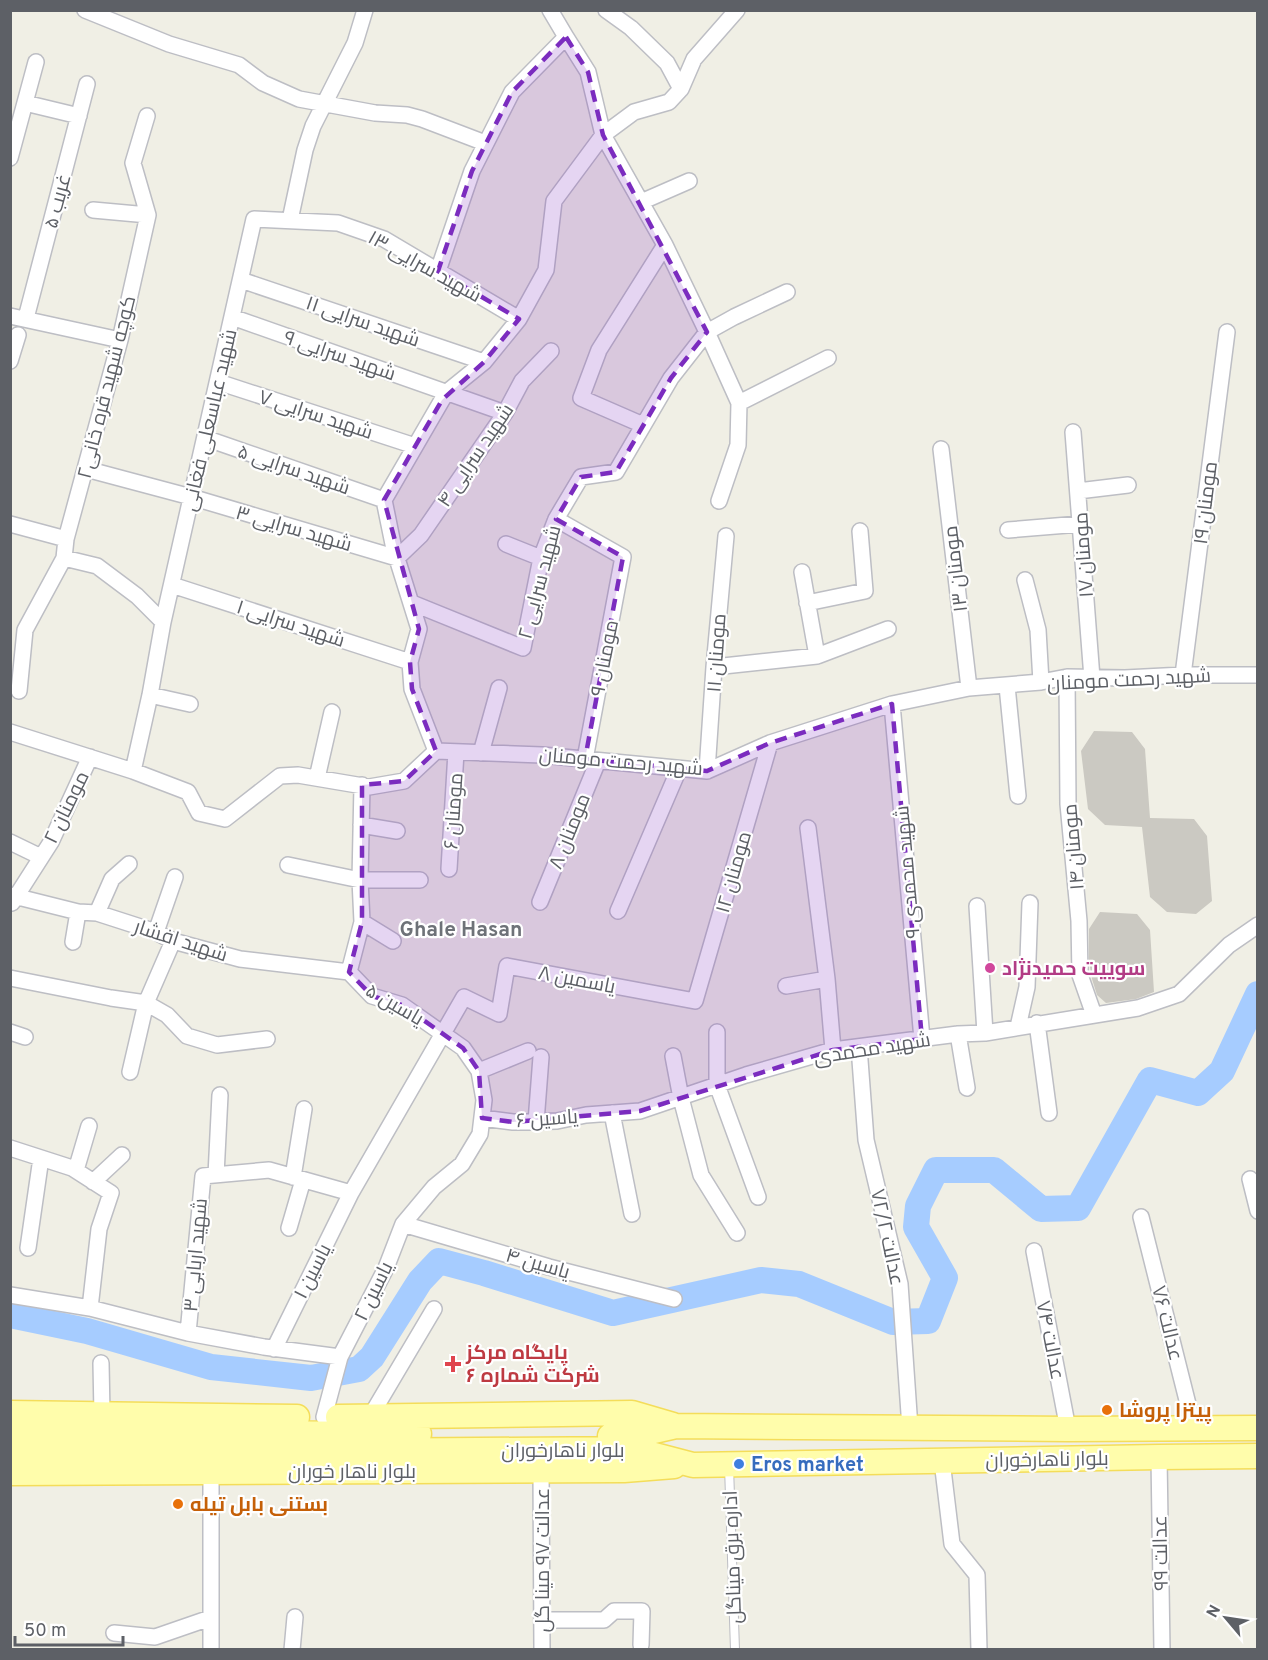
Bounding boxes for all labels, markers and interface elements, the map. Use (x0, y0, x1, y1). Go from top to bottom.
street label: غریب ۵ (39, 172, 79, 232)
street label: شهید سرایی ۱۳ (363, 226, 485, 310)
street label: شهید سرایی ۱۱ (302, 291, 423, 355)
street label: کوچه شهید قره خانی۲ (73, 293, 143, 482)
street label: شهید سرایی ۹ (280, 326, 399, 388)
street label: شهید عباسعلی فغانی (177, 327, 245, 514)
street label: شهید سرایی ۷ (255, 385, 376, 447)
street label: شهید سرایی ۴ (432, 399, 521, 513)
street label: شهید سرایی ۵ (234, 440, 353, 502)
street label: مومنان ۱۹ (1189, 460, 1225, 546)
street label: شهید سرایی ۳ (232, 501, 355, 559)
street label: مومنان ۱۷ (1069, 511, 1101, 599)
street label: شهید سرایی ۲ (513, 523, 569, 642)
street label: مومنان ۱۳ (939, 524, 975, 613)
street label: شهید سرایی ۱ (233, 595, 348, 655)
street label: مومنان ۱۱ (702, 613, 734, 694)
street label: مومنان ۹ (586, 618, 626, 699)
street label: شهید رحمت مومنان (1046, 664, 1212, 698)
street label: شهید رحمت مومنان (538, 743, 704, 783)
street label: ۲ مومنان (39, 767, 96, 848)
street label: مومنان ۶ (439, 772, 471, 850)
street label: مومنان ۸ (544, 790, 598, 873)
street label: مومنان ۱۴ (1058, 803, 1092, 891)
street label: ۹ شهید محمدی (890, 804, 928, 939)
street label: مومنان ۱۲ (711, 829, 759, 916)
street label: شهید افشار (129, 914, 230, 969)
district label: Ghale Hasan (400, 917, 522, 944)
place label: سوییت حمیدنژاد (1002, 957, 1145, 983)
street label: یاسمین ۸ (536, 961, 618, 1001)
marker: سوییت حمیدنژاد (983, 961, 997, 975)
street label: یاسین ۵ (360, 979, 428, 1033)
street label: شهید محمدی (812, 1028, 933, 1072)
street label: یاسین ۶ (515, 1105, 580, 1135)
street label: عدالت ۷۲/۲ (863, 1187, 909, 1288)
street label: شهید اربابی ۳ (179, 1197, 215, 1313)
street label: یاسین ۱ (289, 1239, 339, 1304)
street label: یاسین ۴ (502, 1243, 573, 1287)
street label: یاسین ۲ (349, 1257, 401, 1326)
street label: عدالت ۷۶ (1144, 1283, 1188, 1364)
street label: عدالت ۷۴ (1029, 1299, 1069, 1382)
place label: پایگاه مرکز شرکت شماره ۶ (465, 1341, 600, 1390)
marker: پایگاه مرکز شرکت شماره ۶ (444, 1355, 462, 1373)
place label: پیتزا پروشا (1119, 1399, 1212, 1425)
marker: پیتزا پروشا (1100, 1403, 1114, 1417)
street label: بلوار ناهارخوران (501, 1439, 625, 1465)
street label: بلوار ناهارخوران (985, 1447, 1109, 1475)
place label: Eros market (751, 1453, 864, 1479)
marker: Eros market (732, 1457, 746, 1471)
street label: بلوار ناهار خوران (288, 1460, 416, 1486)
street label: عدالت ۹۷ مینا گل (531, 1488, 557, 1632)
street label: اداره برق میناگل (719, 1490, 749, 1624)
place label: بستنی بابل تیله (190, 1493, 328, 1519)
marker: بستنی بابل تیله (171, 1497, 185, 1511)
street label: عدالت ۹۹ (1148, 1515, 1176, 1591)
north arrow (1196, 1588, 1256, 1648)
text: N (1203, 1602, 1226, 1622)
scale bar (15, 1609, 123, 1647)
text: 50 m (24, 1620, 66, 1643)

